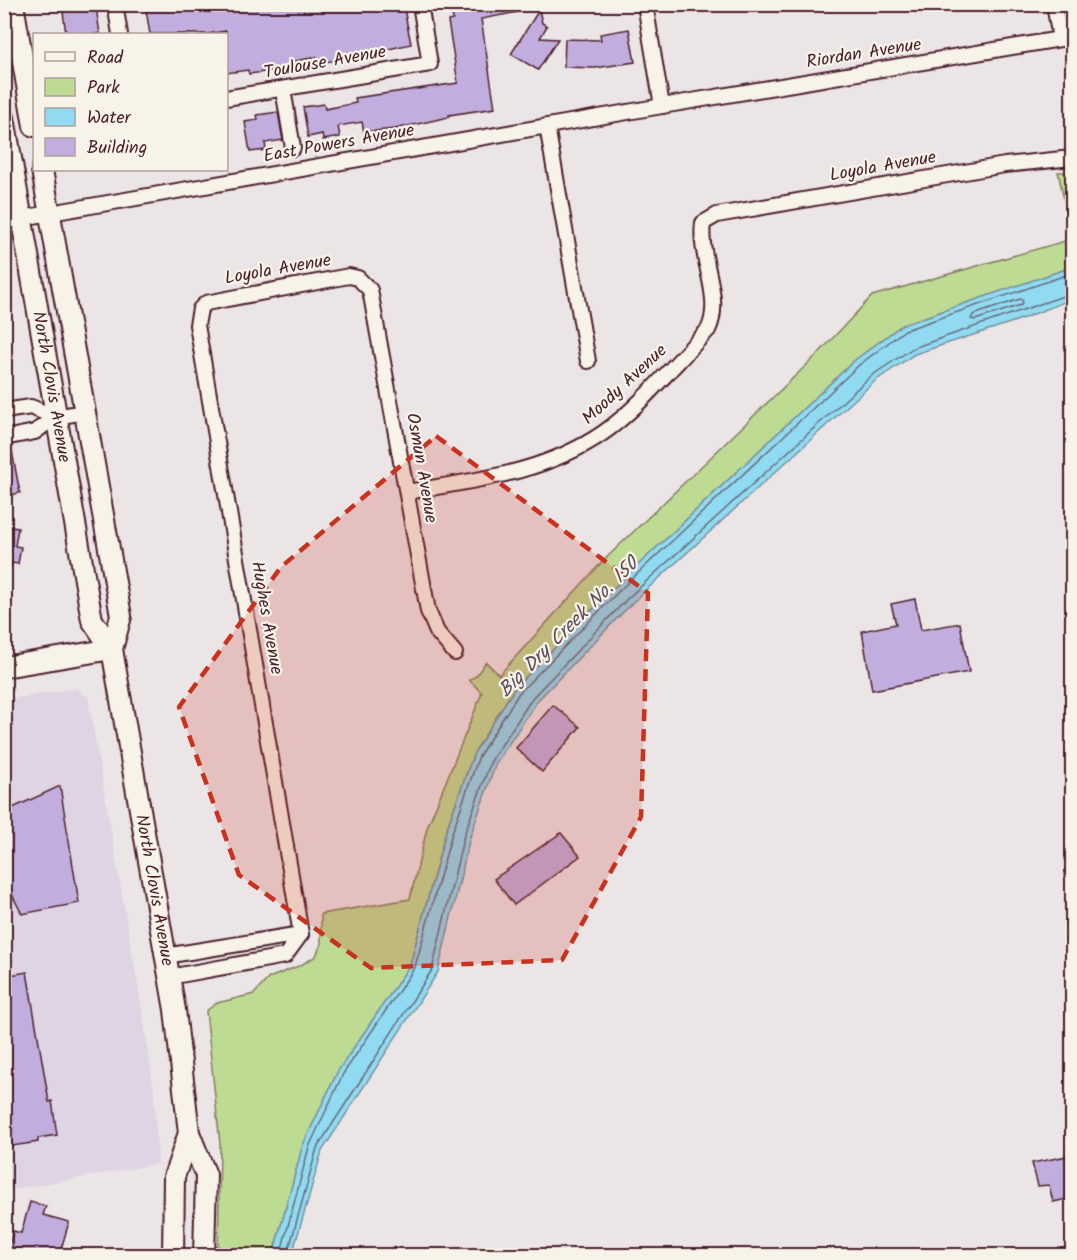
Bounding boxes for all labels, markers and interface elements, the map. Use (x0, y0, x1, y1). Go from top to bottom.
street label: Riordan Avenue (804, 31, 924, 77)
legend (33, 33, 228, 171)
street label: Toulouse Avenue (262, 38, 388, 88)
text: Road (87, 44, 124, 73)
text: Park (87, 74, 120, 103)
text: Water (87, 104, 132, 133)
street label: East Powers Avenue (261, 116, 417, 172)
text: Building (87, 134, 147, 163)
street label: Loyola Avenue (827, 143, 939, 191)
street label: Loyola Avenue (222, 246, 334, 294)
street label: North Clovis Avenue (24, 309, 79, 465)
street label: Moody Avenue (576, 338, 674, 432)
street label: Osmun Avenue (397, 411, 445, 525)
water label: Big Dry Creek No. 150 (491, 548, 649, 706)
street label: Hughes Avenue (242, 559, 290, 677)
street label: North Clovis Avenue (127, 812, 182, 968)

